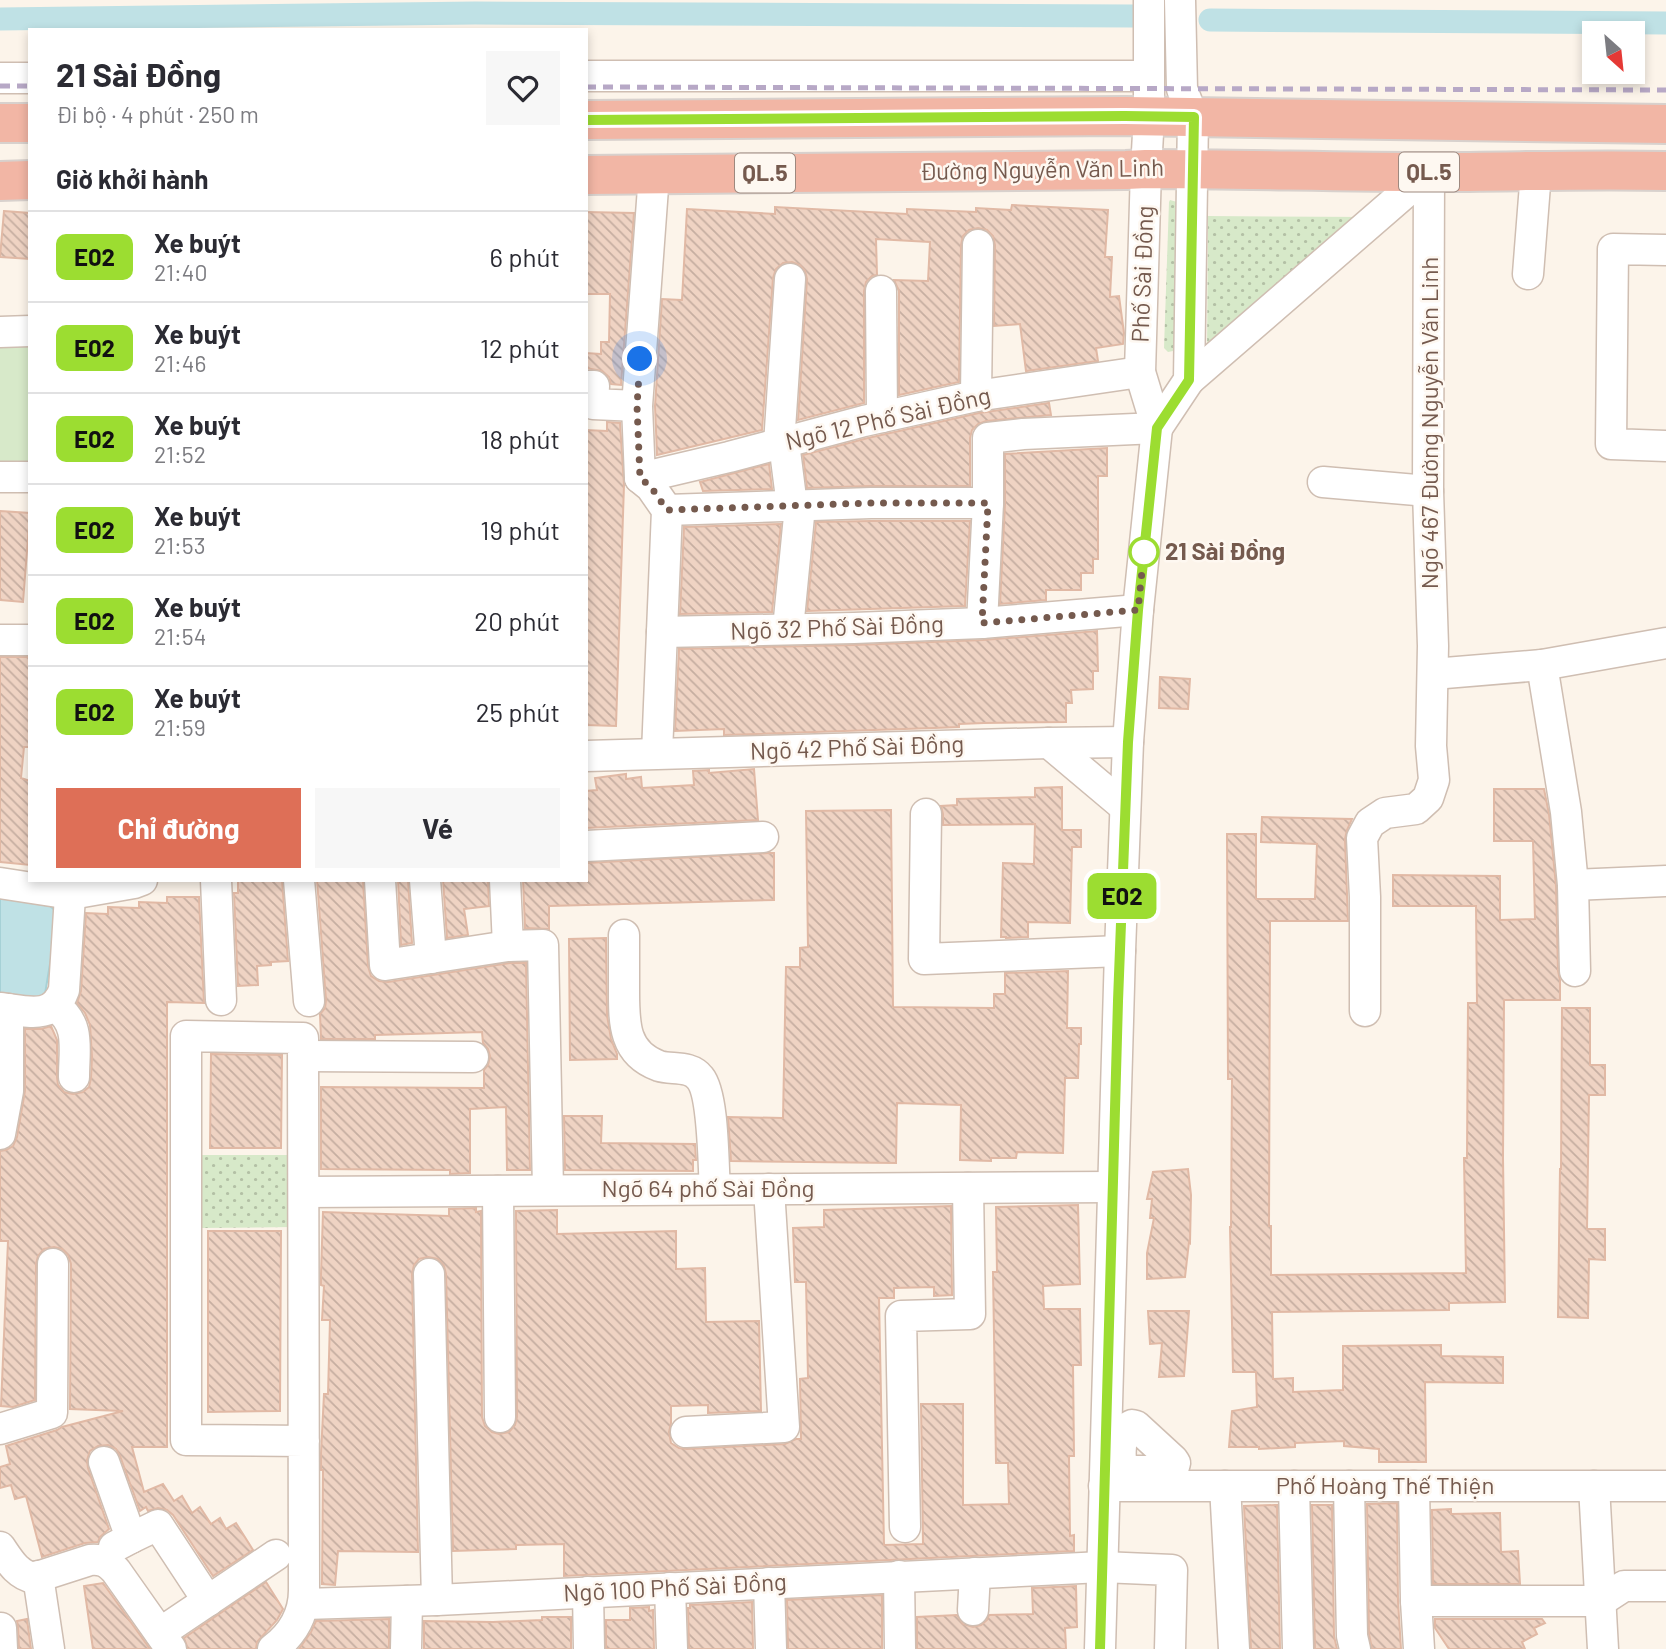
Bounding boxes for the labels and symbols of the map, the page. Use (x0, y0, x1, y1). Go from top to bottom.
north arrow (1582, 21, 1645, 84)
street label: Đường Nguyễn Văn Linh (920, 152, 1164, 185)
road number: QL.5 (1399, 153, 1459, 192)
road number: QL.5 (735, 154, 795, 192)
street label: Phố Sài Đồng (1125, 205, 1158, 343)
street label: Ngõ 467 Đường Nguyễn Văn Linh (1414, 257, 1443, 589)
your location (622, 341, 657, 376)
street label: Ngõ 12 Phố Sài Đồng (782, 380, 993, 455)
place label: 21 Sài Đồng (1165, 536, 1285, 565)
marker: 21 Sài Đồng (1129, 537, 1159, 567)
street label: Ngõ 32 Phố Sài Đồng (730, 608, 944, 645)
street label: Ngõ 42 Phố Sài Đồng (749, 728, 965, 765)
line badge: E02 (1082, 873, 1162, 919)
street label: Ngõ 64 phố Sài Đồng (602, 1173, 814, 1202)
street label: Phố Hoàng Thế Thiện (1276, 1470, 1494, 1499)
street label: Ngõ 100 Phố Sài Đồng (562, 1566, 787, 1607)

